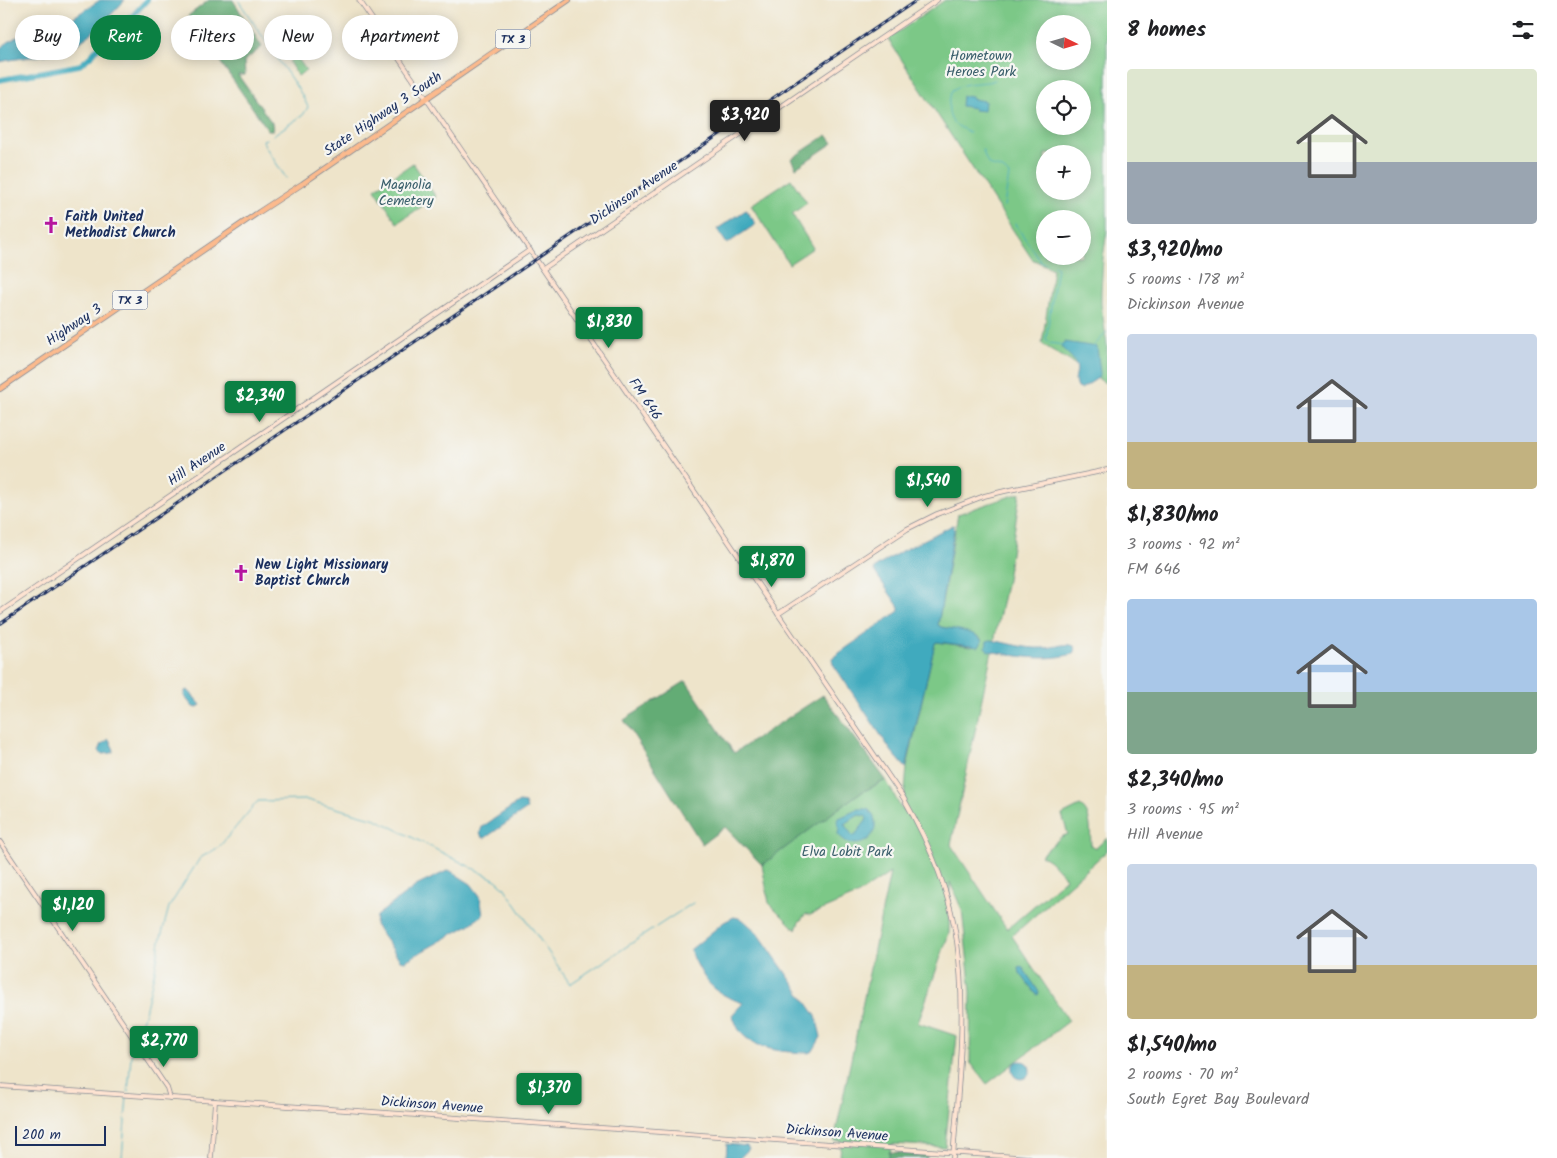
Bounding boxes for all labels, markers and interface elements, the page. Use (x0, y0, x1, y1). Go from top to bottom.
text: 8 homes (1127, 14, 1206, 47)
chip: Buy (15, 15, 80, 60)
chip: Rent (90, 15, 161, 60)
chip: Filters (171, 15, 254, 60)
chip: New (264, 15, 332, 60)
chip: Apartment (342, 15, 458, 60)
north arrow (1036, 15, 1091, 70)
map controls (1036, 15, 1091, 265)
icon: filters (1509, 16, 1537, 44)
road number: TX 3 (496, 30, 530, 48)
park label: Hometown Heroes Park (946, 45, 1016, 83)
street label: State Highway 3 South (319, 66, 447, 162)
button: locate (1036, 80, 1091, 135)
pin: $3,920 (704, 100, 786, 142)
icon: home (1287, 101, 1377, 191)
text: $3,920 (721, 103, 769, 128)
button: + (1036, 145, 1091, 200)
street label: Dickinson Avenue (585, 155, 683, 231)
park label: Magnolia Cemetery (378, 174, 434, 212)
place label: Faith United Methodist Church (65, 206, 176, 244)
button: − (1036, 210, 1091, 265)
church icon: Faith United Methodist Church (41, 215, 61, 235)
text: $3,920/mo (1127, 234, 1223, 267)
text: 5 rooms · 178 m² (1127, 267, 1244, 292)
road number: TX 3 (112, 290, 148, 310)
text: Dickinson Avenue (1127, 292, 1244, 317)
street label: Highway 3 (42, 298, 106, 352)
pin: $1,830 (568, 306, 650, 349)
text: $1,830 (587, 310, 631, 335)
icon: home (1287, 366, 1377, 456)
street label: FM 646 (623, 373, 667, 425)
pin: $2,340 (219, 380, 301, 423)
text: $2,340 (236, 384, 284, 409)
street label: Hill Avenue (163, 436, 231, 492)
pin: $1,540 (887, 466, 969, 508)
text: $1,540 (906, 469, 950, 494)
text: $1,830/mo (1127, 499, 1219, 532)
text: 3 rooms · 92 m² (1127, 532, 1240, 557)
pin: $1,870 (731, 546, 813, 588)
text: $1,870 (750, 549, 794, 574)
place label: New Light Missionary Baptist Church (255, 554, 389, 592)
text: FM 646 (1127, 557, 1181, 582)
church icon: New Light Missionary Baptist Church (231, 563, 251, 583)
icon: home (1287, 631, 1377, 721)
text: $2,340/mo (1127, 764, 1224, 797)
text: 3 rooms · 95 m² (1127, 797, 1239, 822)
text: Hill Avenue (1127, 822, 1203, 847)
park label: Elva Lobit Park (802, 841, 893, 863)
pin: $1,120 (32, 890, 114, 932)
text: $1,120 (53, 893, 93, 918)
icon: home (1287, 896, 1377, 986)
pin: $2,770 (123, 1026, 205, 1068)
text: $2,770 (141, 1029, 187, 1054)
text: $1,540/mo (1127, 1029, 1217, 1062)
text: 2 rooms · 70 m² (1127, 1062, 1238, 1087)
pin: $1,370 (508, 1072, 590, 1115)
text: $1,370 (527, 1076, 571, 1101)
text: South Egret Bay Boulevard (1127, 1087, 1309, 1112)
street label: Dickinson Avenue (380, 1090, 485, 1120)
street label: Dickinson Avenue (785, 1118, 890, 1148)
scale bar (15, 1123, 106, 1146)
text: 200 m (22, 1124, 61, 1146)

